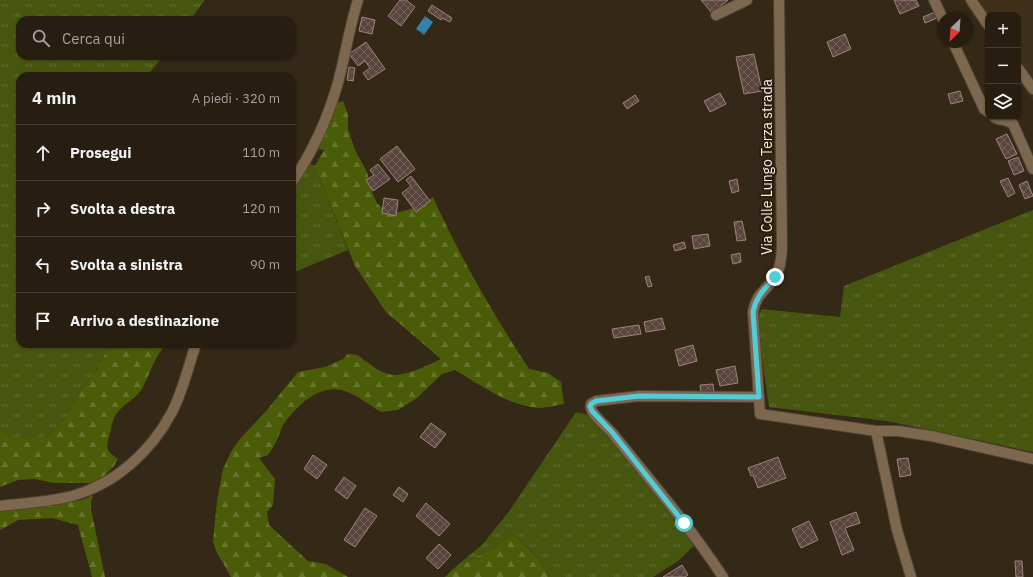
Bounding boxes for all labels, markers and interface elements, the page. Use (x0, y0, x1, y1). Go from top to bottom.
north arrow (937, 12, 973, 48)
map controls (985, 12, 1021, 120)
button: + (985, 12, 1021, 48)
search box (16, 16, 296, 60)
icon: search (30, 27, 52, 49)
text: Cerca qui (62, 29, 125, 48)
button: − (985, 48, 1021, 84)
street label: Via Colle Lungo Terza strada (758, 78, 776, 255)
button: layers (985, 84, 1021, 120)
text: 4 min (32, 87, 76, 109)
text: A piedi · 320 m (192, 90, 280, 107)
icon: ahead (32, 142, 54, 164)
text: Prosegui (70, 143, 132, 162)
text: 110 m (242, 144, 280, 161)
icon: right (32, 198, 54, 220)
text: Svolta a destra (70, 199, 175, 218)
text: 120 m (242, 200, 280, 217)
icon: left (32, 254, 54, 276)
text: Svolta a sinistra (70, 255, 183, 274)
text: 90 m (250, 256, 280, 273)
route end (766, 268, 784, 286)
icon: arrive (32, 310, 54, 332)
text: Arrivo a destinazione (70, 311, 219, 330)
route start (675, 514, 693, 532)

